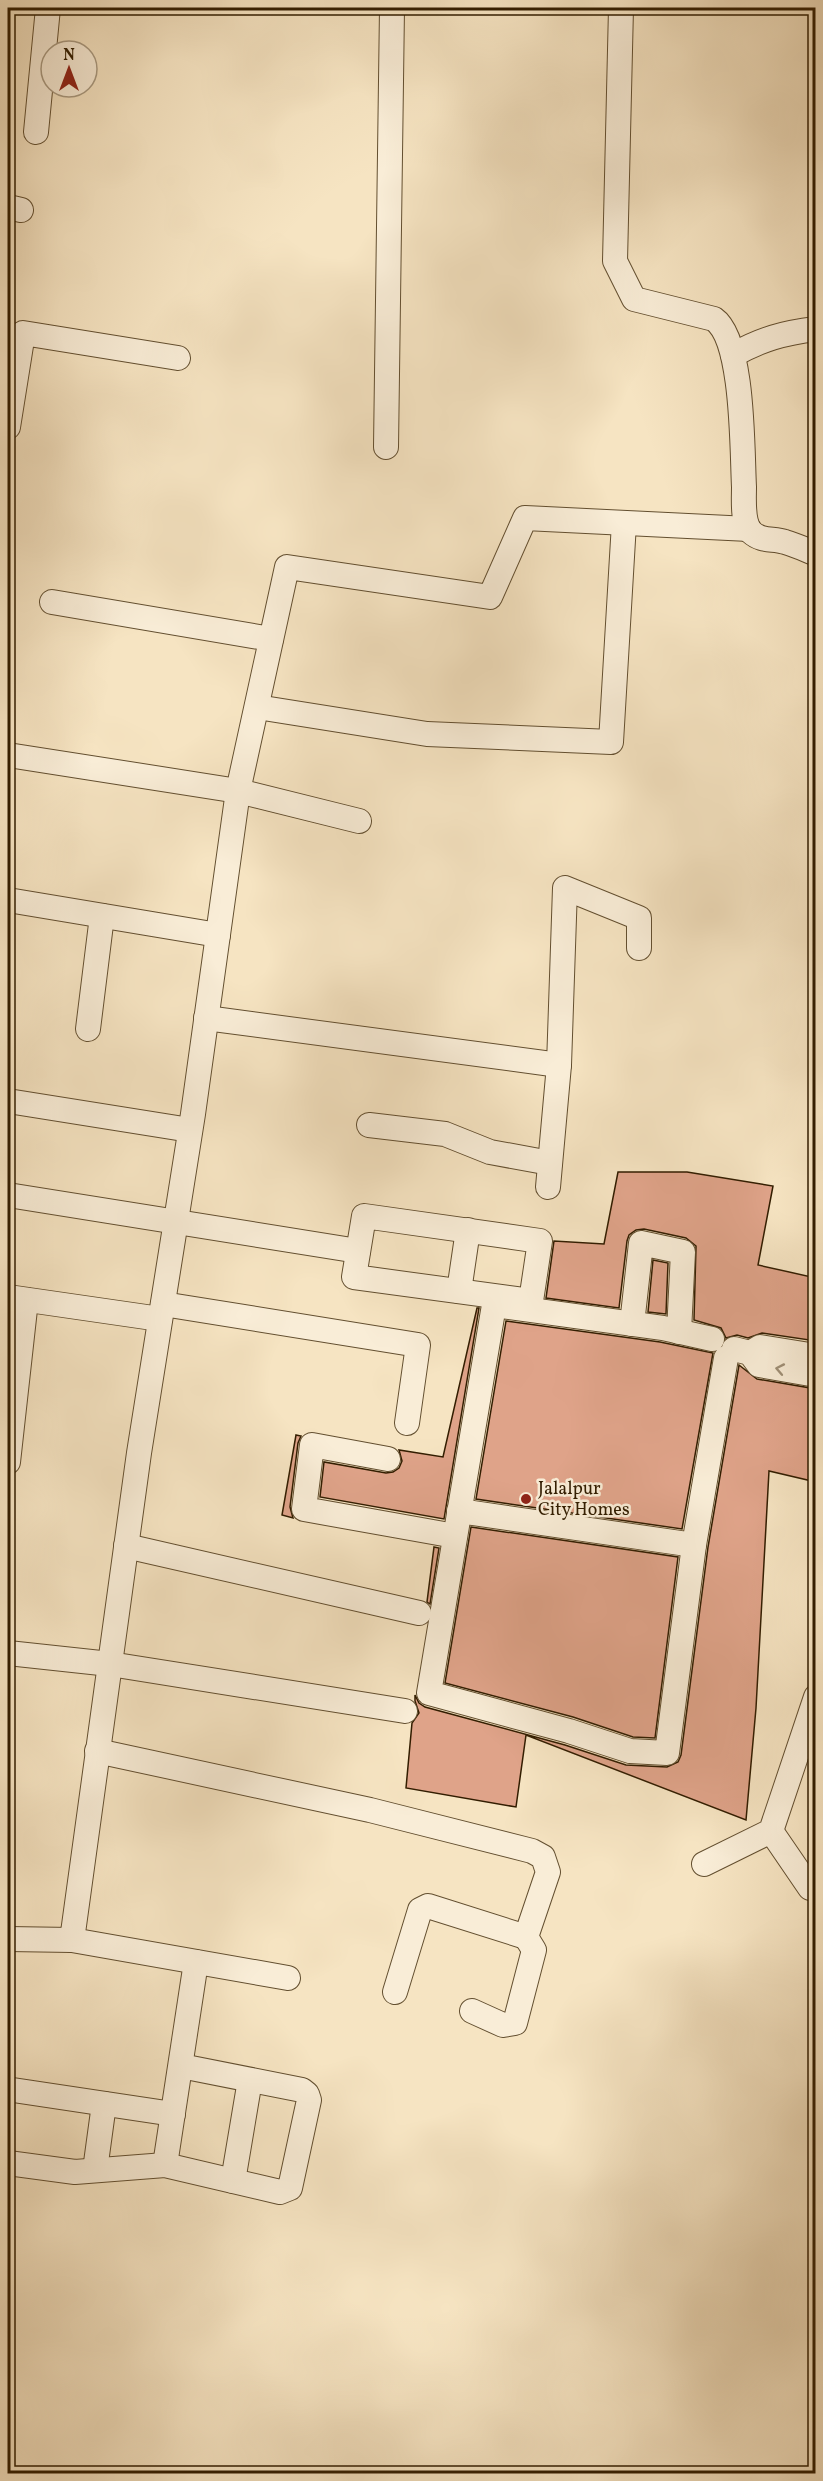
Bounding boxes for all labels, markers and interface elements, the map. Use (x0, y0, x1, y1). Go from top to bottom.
north arrow (39, 39, 99, 99)
text: N (63, 45, 75, 67)
one-way arrow (775, 1363, 785, 1376)
place label: Jalalpur City Homes (538, 1477, 630, 1523)
marker: Jalalpur City Homes (519, 1492, 533, 1506)

